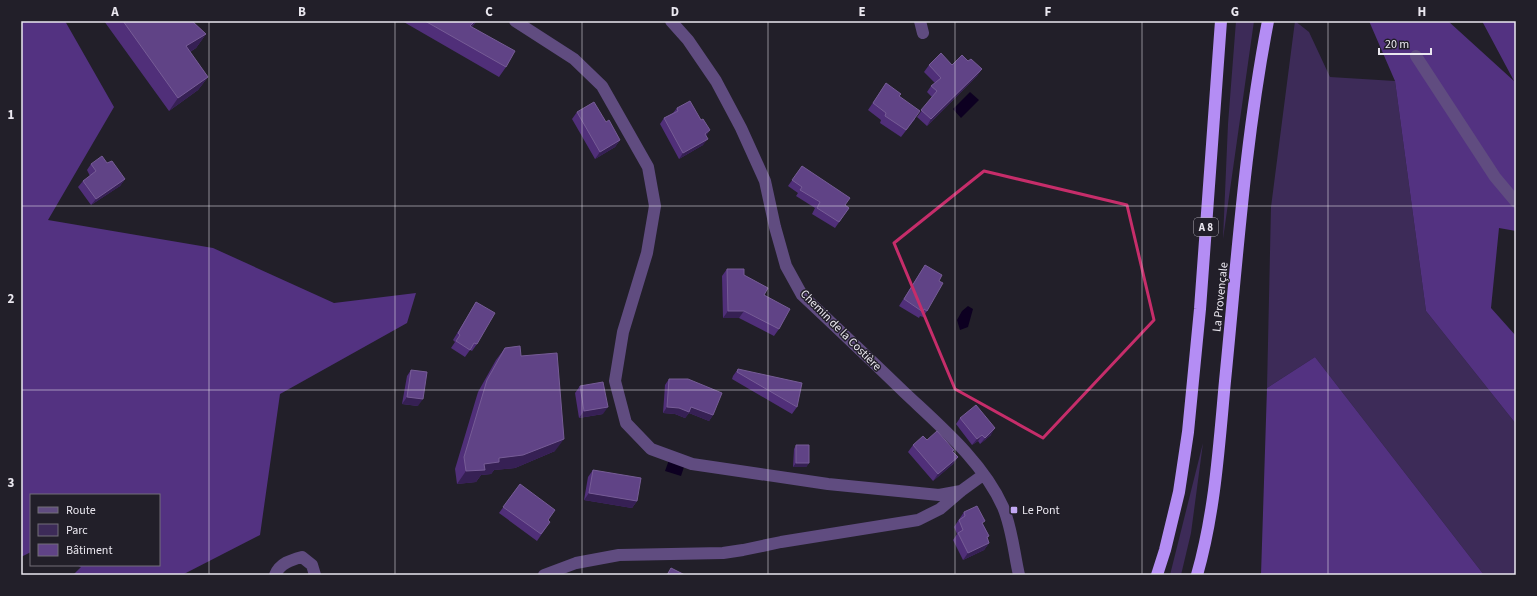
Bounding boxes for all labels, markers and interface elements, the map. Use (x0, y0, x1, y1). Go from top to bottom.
text: A (110, 3, 119, 21)
text: B (298, 3, 306, 21)
text: C (485, 3, 493, 21)
text: D (671, 3, 679, 21)
text: E (858, 3, 866, 21)
text: F (1045, 3, 1052, 21)
text: G (1231, 3, 1239, 21)
text: H (1418, 3, 1426, 21)
scale bar (1379, 30, 1431, 56)
text: 20 m (1385, 36, 1409, 53)
text: 1 (8, 106, 15, 124)
road number: A 8 (1194, 218, 1218, 236)
street label: La Provençale (1208, 261, 1233, 333)
street label: Chemin de la Costière (796, 286, 885, 375)
text: 2 (8, 290, 15, 308)
text: 3 (8, 474, 15, 492)
legend (30, 494, 160, 566)
text: Route (66, 502, 96, 519)
place label: Le Pont (1022, 502, 1060, 519)
marker: Le Pont (1009, 505, 1019, 515)
text: Parc (66, 522, 88, 539)
text: Bâtiment (66, 542, 112, 559)

